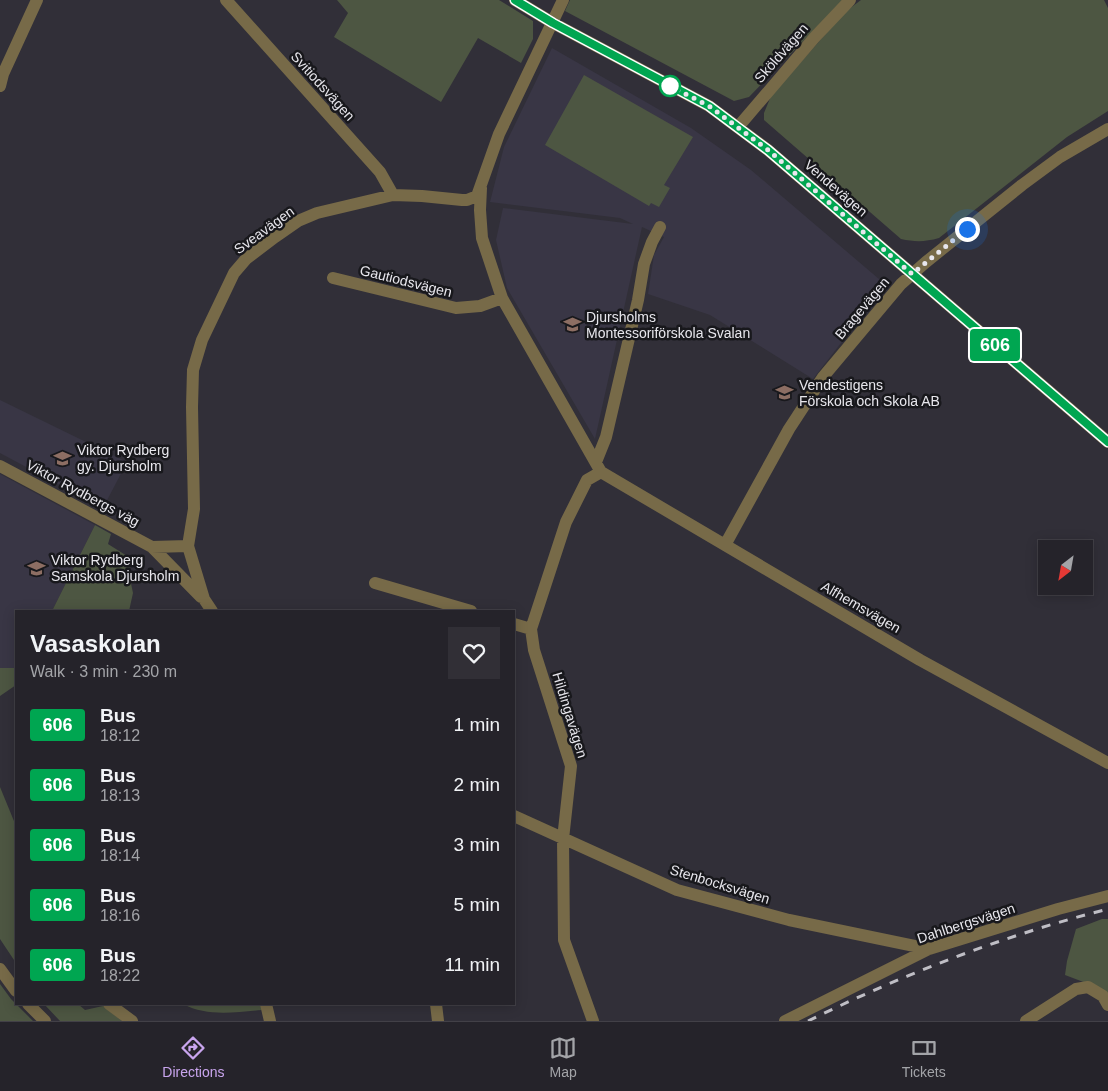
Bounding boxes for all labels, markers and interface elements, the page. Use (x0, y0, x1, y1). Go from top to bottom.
street label: Sköldvägen (751, 20, 811, 86)
street label: Svitiodsvägen (288, 48, 358, 124)
unlabelled marker (659, 75, 681, 97)
street label: Vendevägen (801, 156, 871, 220)
street label: Sveavägen (231, 203, 297, 257)
your location (955, 217, 980, 242)
street label: Gautiodsvägen (358, 262, 454, 300)
street label: Bragevägen (832, 274, 892, 342)
place label: Djursholms Montessoriförskola Svalan (586, 309, 750, 341)
school or university icon: Djursholms Montessoriförskola Svalan (562, 315, 582, 335)
line badge: 606 (966, 329, 1024, 361)
text: 606 (980, 335, 1010, 355)
place label: Vendestigens Förskola och Skola AB (799, 377, 940, 409)
school or university icon: Vendestigens Förskola och Skola AB (775, 383, 795, 403)
place label: Viktor Rydberg gy. Djursholm (77, 442, 169, 474)
school or university icon: Viktor Rydberg gy. Djursholm (53, 448, 73, 468)
street label: Viktor Rydbergs väg (24, 456, 142, 530)
north arrow (1038, 540, 1092, 595)
map controls (1038, 540, 1093, 595)
place label: Viktor Rydberg Samskola Djursholm (51, 552, 179, 584)
school or university icon: Viktor Rydberg Samskola Djursholm (27, 558, 47, 578)
street label: Alfhemsvägen (819, 578, 903, 636)
button: heart (448, 627, 500, 679)
text: Vasaskolan (30, 630, 161, 657)
text: Walk · 3 min · 230 m (30, 663, 177, 680)
street label: Hildingavägen (549, 670, 591, 760)
text: Bus (100, 705, 136, 726)
text: 1 min (454, 714, 500, 735)
text: 606 (42, 715, 73, 735)
text: 18:12 (100, 727, 140, 744)
text: Bus (100, 765, 136, 786)
text: 2 min (454, 774, 500, 795)
text: 606 (42, 775, 73, 795)
text: 18:13 (100, 787, 140, 804)
text: Bus (100, 825, 136, 846)
text: 3 min (454, 834, 500, 855)
text: 606 (42, 835, 73, 855)
text: 18:14 (100, 847, 140, 864)
street label: Stenbocksvägen (668, 861, 772, 907)
text: Bus (100, 885, 136, 906)
text: 5 min (454, 894, 500, 915)
text: 606 (42, 895, 73, 915)
street label: Dahlbergsvägen (915, 900, 1017, 946)
text: 18:16 (100, 907, 140, 924)
text: Bus (100, 945, 136, 966)
text: 11 min (444, 954, 500, 975)
text: 606 (42, 955, 73, 975)
text: 18:22 (100, 967, 140, 984)
tab: Directions (162, 1034, 225, 1080)
tab: Map (549, 1034, 577, 1080)
tab: Tickets (902, 1034, 946, 1080)

